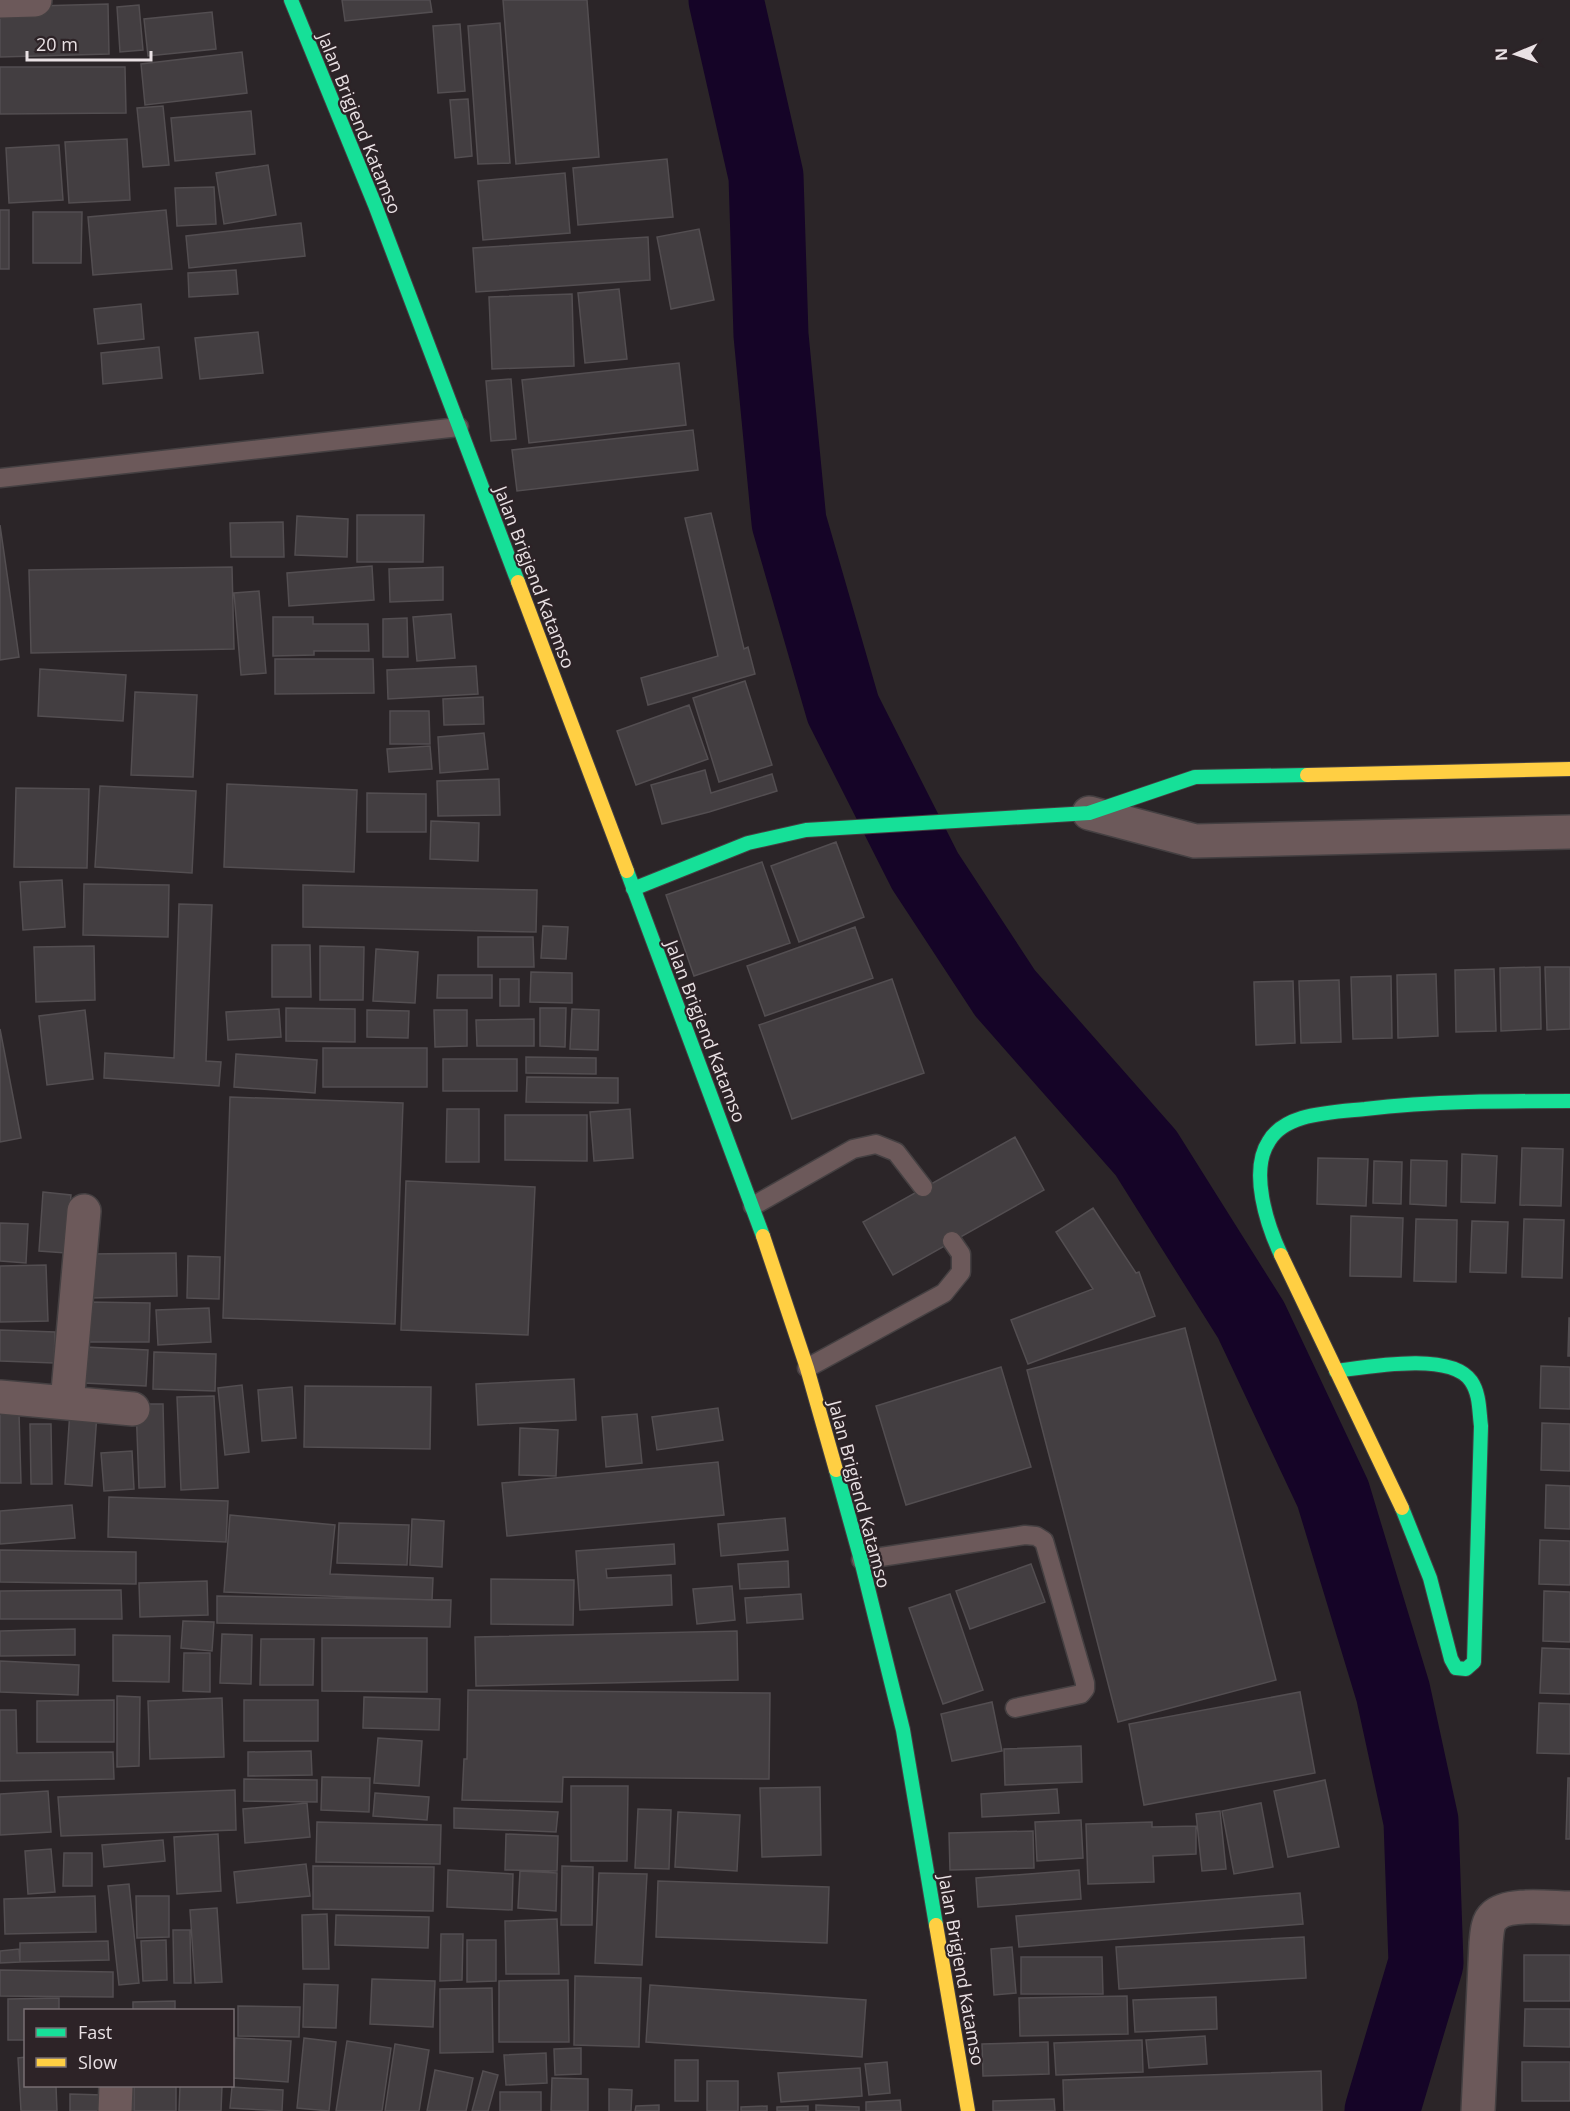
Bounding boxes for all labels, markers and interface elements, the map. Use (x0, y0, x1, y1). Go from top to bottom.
scale bar (27, 24, 152, 62)
north arrow (1486, 24, 1546, 84)
street label: Jalan Brigjend Katamso (312, 27, 407, 217)
text: 20 m (36, 32, 78, 56)
text: N (1490, 48, 1512, 61)
street label: Jalan Brigjend Katamso (488, 481, 581, 672)
street label: Jalan Brigjend Katamso (659, 935, 752, 1126)
street label: Jalan Brigjend Katamso (823, 1396, 897, 1590)
street label: Jalan Brigjend Katamso (933, 1871, 991, 2067)
legend (24, 2009, 234, 2087)
text: Fast (78, 2020, 112, 2044)
text: Slow (78, 2050, 117, 2074)

